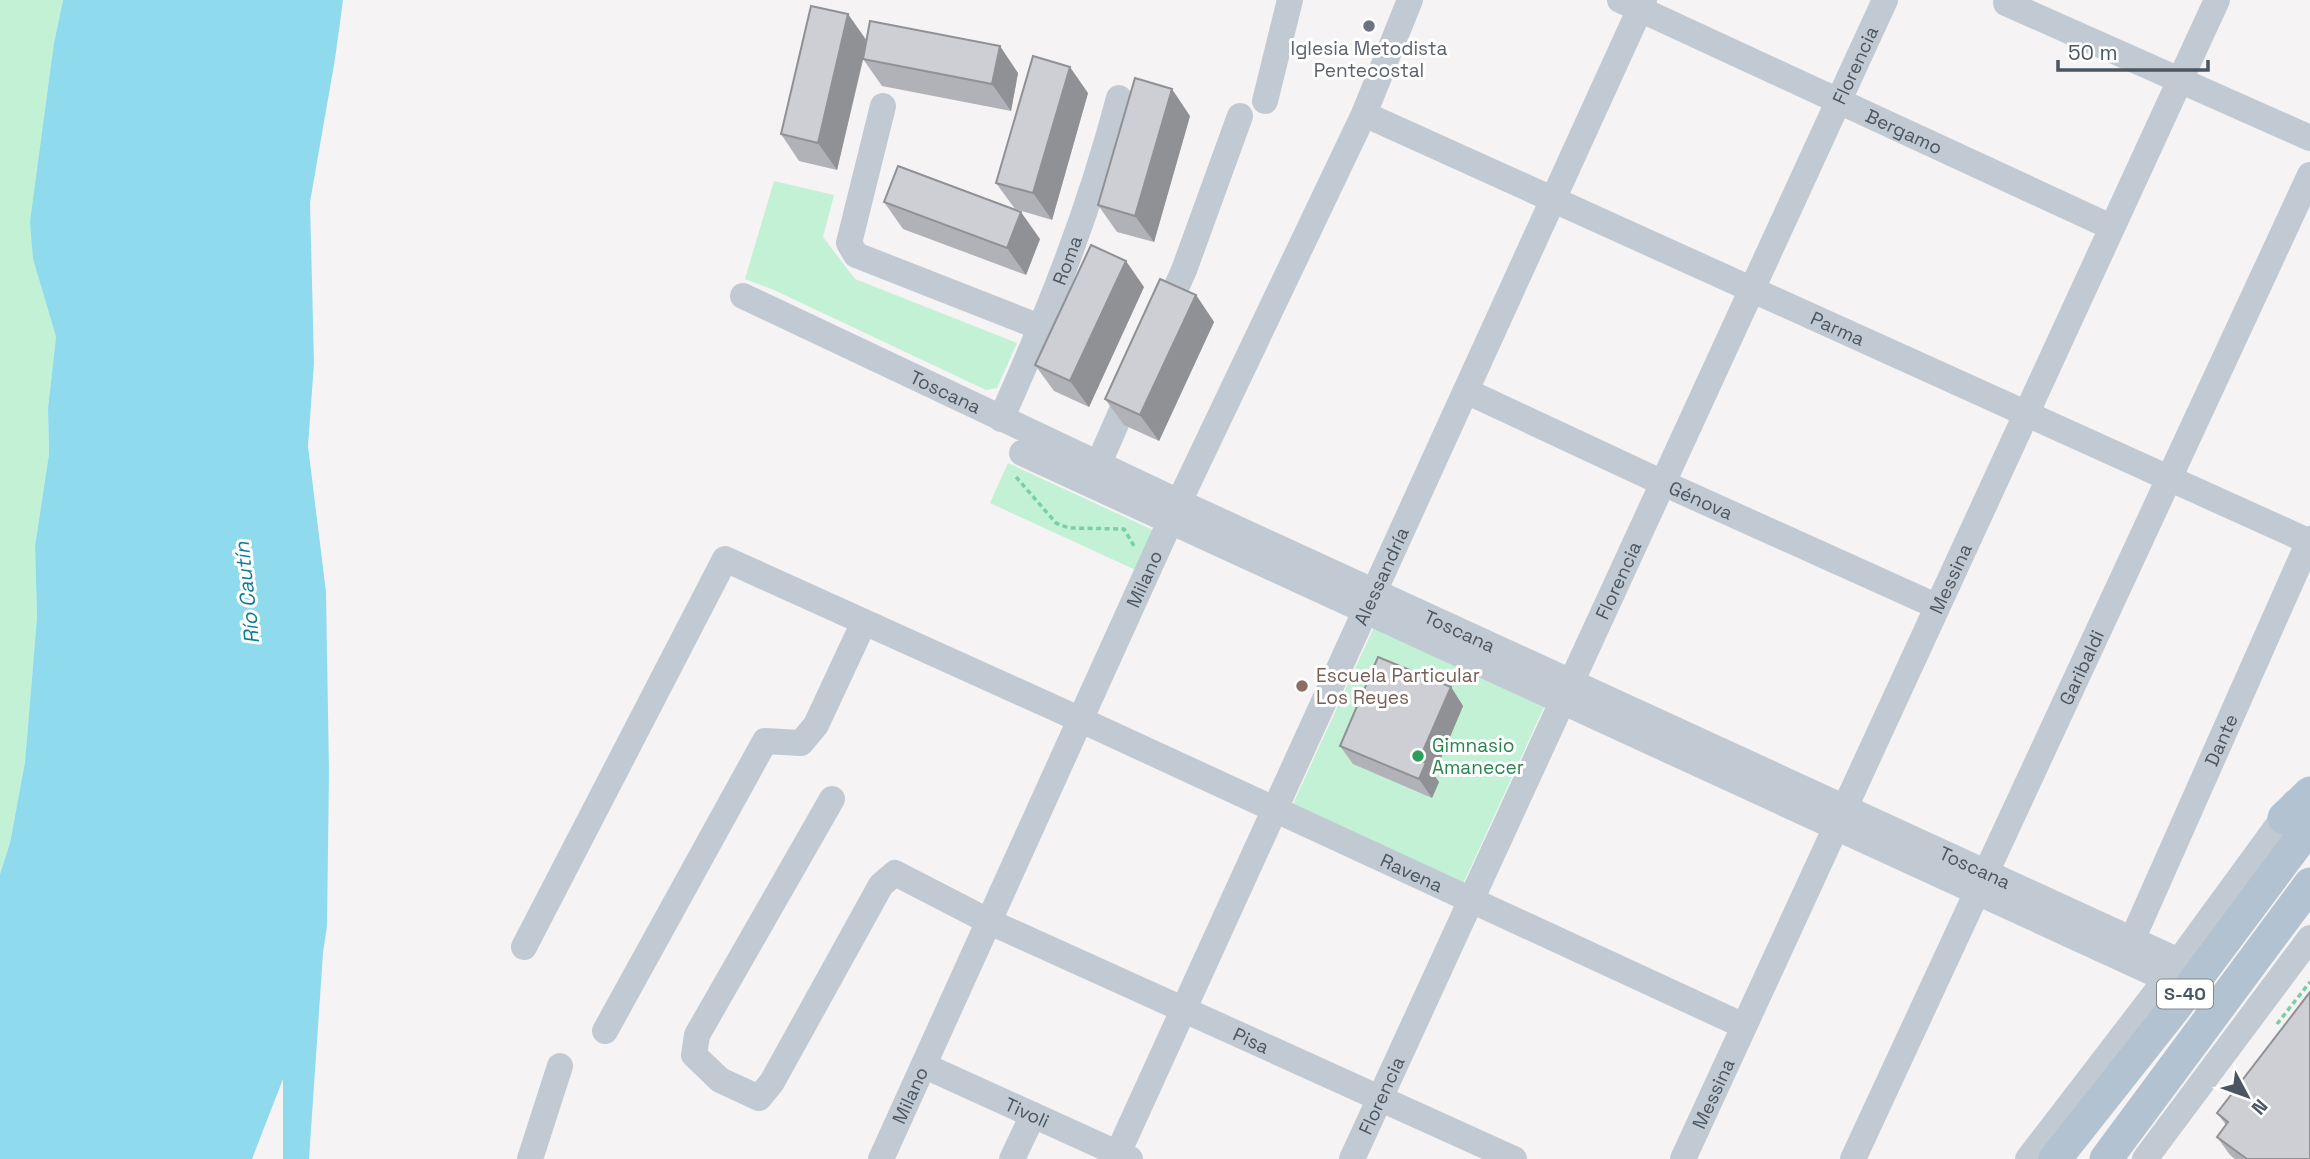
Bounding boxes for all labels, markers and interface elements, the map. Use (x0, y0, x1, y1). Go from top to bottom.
marker: Iglesia Metodista Pentecostal (1361, 18, 1377, 34)
street label: Florencia (1827, 22, 1884, 108)
scale bar (2058, 28, 2208, 72)
place label: Iglesia Metodista Pentecostal (1291, 36, 1448, 83)
text: 50 m (2068, 39, 2118, 66)
street label: Bergamo (1861, 103, 1946, 160)
street label: Roma (1047, 232, 1088, 289)
street label: Parma (1807, 306, 1869, 352)
street label: Toscana (906, 365, 985, 420)
street label: Génova (1665, 475, 1737, 526)
street label: Alessandría (1348, 523, 1415, 630)
street label: Florencia (1590, 537, 1647, 624)
water label: Río Cautín (228, 540, 265, 645)
street label: Messina (1924, 540, 1978, 618)
street label: Milano (1121, 547, 1168, 612)
street label: Toscana (1420, 604, 1499, 658)
street label: Garibaldi (2054, 626, 2110, 709)
place label: Escuela Particular Los Reyes (1316, 663, 1480, 710)
marker: Escuela Particular Los Reyes (1294, 678, 1310, 694)
street label: Dante (2199, 710, 2244, 770)
place label: Gimnasio Amanecer (1432, 733, 1524, 780)
marker: Gimnasio Amanecer (1410, 748, 1426, 764)
street label: Toscana (1935, 841, 2015, 895)
street label: Ravena (1376, 848, 1447, 898)
road number: S-40 (2157, 979, 2213, 1009)
street label: Pisa (1229, 1022, 1273, 1060)
street label: Florencia (1353, 1052, 1411, 1139)
street label: Messina (1687, 1054, 1741, 1133)
north arrow (2212, 1061, 2282, 1131)
street label: Milano (887, 1063, 934, 1128)
street label: Tivoli (1000, 1092, 1053, 1134)
text: N (2246, 1094, 2273, 1120)

